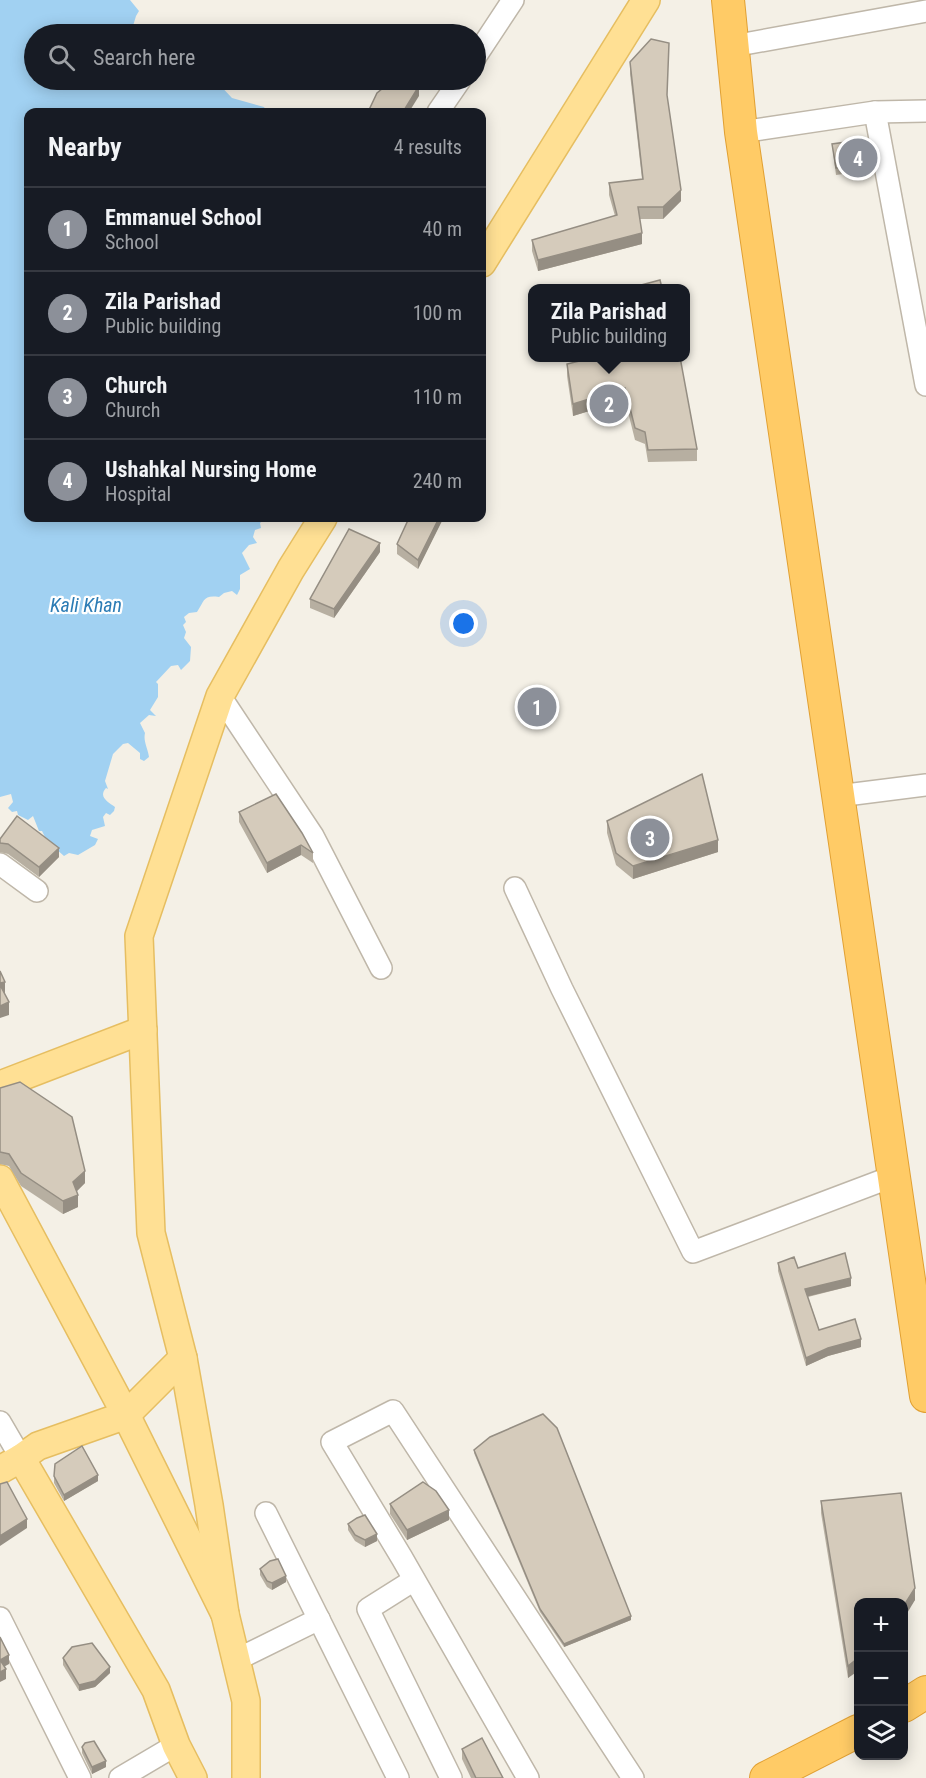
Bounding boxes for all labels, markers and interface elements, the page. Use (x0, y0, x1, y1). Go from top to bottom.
search box (24, 24, 486, 90)
icon: search (45, 41, 78, 74)
text: Search here (93, 45, 195, 70)
text: Nearby (48, 132, 122, 162)
text: 4 results (394, 135, 462, 159)
pin: 4 (838, 136, 878, 180)
text: Emmanuel School (105, 205, 262, 230)
text: 1 (62, 217, 73, 241)
text: 40 m (423, 217, 462, 241)
text: School (105, 230, 159, 254)
popup (528, 284, 690, 362)
text: Zila Parishad (105, 289, 221, 314)
text: Zila Parishad (551, 299, 667, 324)
text: 2 (62, 301, 73, 325)
text: 100 m (413, 301, 462, 325)
text: Public building (105, 314, 221, 338)
text: Public building (551, 324, 667, 348)
text: Church (105, 373, 167, 398)
pin: 2 (590, 382, 628, 426)
text: 3 (62, 385, 73, 409)
text: 110 m (413, 385, 462, 409)
text: Church (105, 398, 160, 422)
text: Ushahkal Nursing Home (105, 457, 316, 482)
text: 4 (62, 469, 73, 493)
text: 240 m (413, 469, 462, 493)
text: Hospital (105, 482, 171, 506)
water label: Kali Khan (50, 593, 122, 617)
your location (449, 609, 478, 638)
pin: 1 (518, 684, 556, 730)
pin: 3 (630, 816, 670, 860)
map controls (854, 1598, 908, 1760)
button: + (854, 1598, 908, 1652)
button: − (854, 1652, 908, 1706)
button: layers (854, 1706, 908, 1760)

